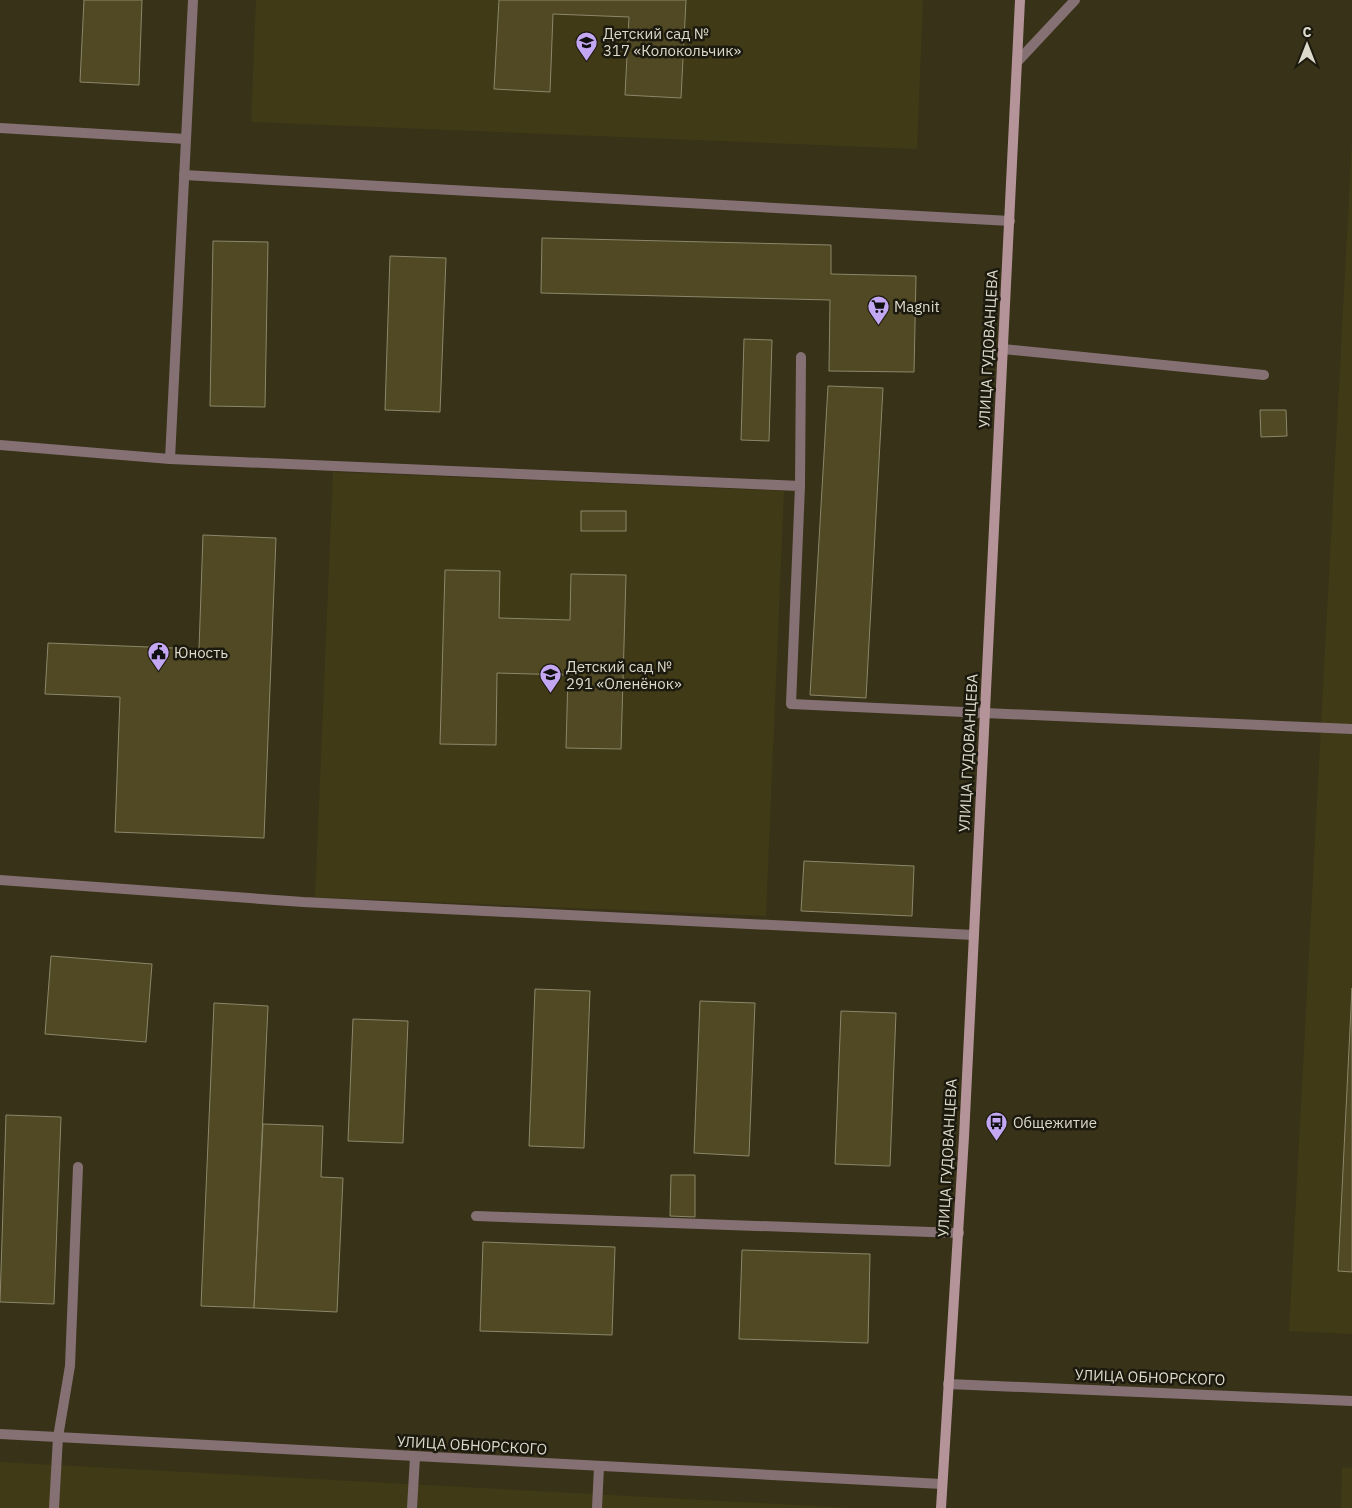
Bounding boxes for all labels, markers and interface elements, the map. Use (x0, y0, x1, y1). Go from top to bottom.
north arrow (1282, 20, 1332, 70)
text: С (1302, 23, 1312, 41)
place label: Детский сад № 317 «Колокольчик» (603, 24, 741, 60)
school or university icon: Детский сад № 317 «Колокольчик» (575, 30, 599, 61)
street label: УЛИЦА ГУДОВАНЦЕВА (974, 269, 1002, 429)
supermarket icon: Magnit (866, 294, 890, 325)
place label: Magnit (894, 297, 940, 316)
public building icon: Юность (146, 640, 170, 671)
place label: Юность (174, 643, 228, 662)
place label: Детский сад № 291 «Оленёнок» (566, 657, 682, 693)
school or university icon: Детский сад № 291 «Оленёнок» (538, 663, 562, 694)
street label: УЛИЦА ГУДОВАНЦЕВА (954, 673, 982, 833)
street label: УЛИЦА ГУДОВАНЦЕВА (933, 1078, 961, 1238)
bus stop icon: Общежитие (985, 1110, 1009, 1141)
place label: Общежитие (1013, 1113, 1097, 1132)
street label: УЛИЦА ОБНОРСКОГО (1074, 1365, 1226, 1389)
street label: УЛИЦА ОБНОРСКОГО (396, 1432, 548, 1458)

